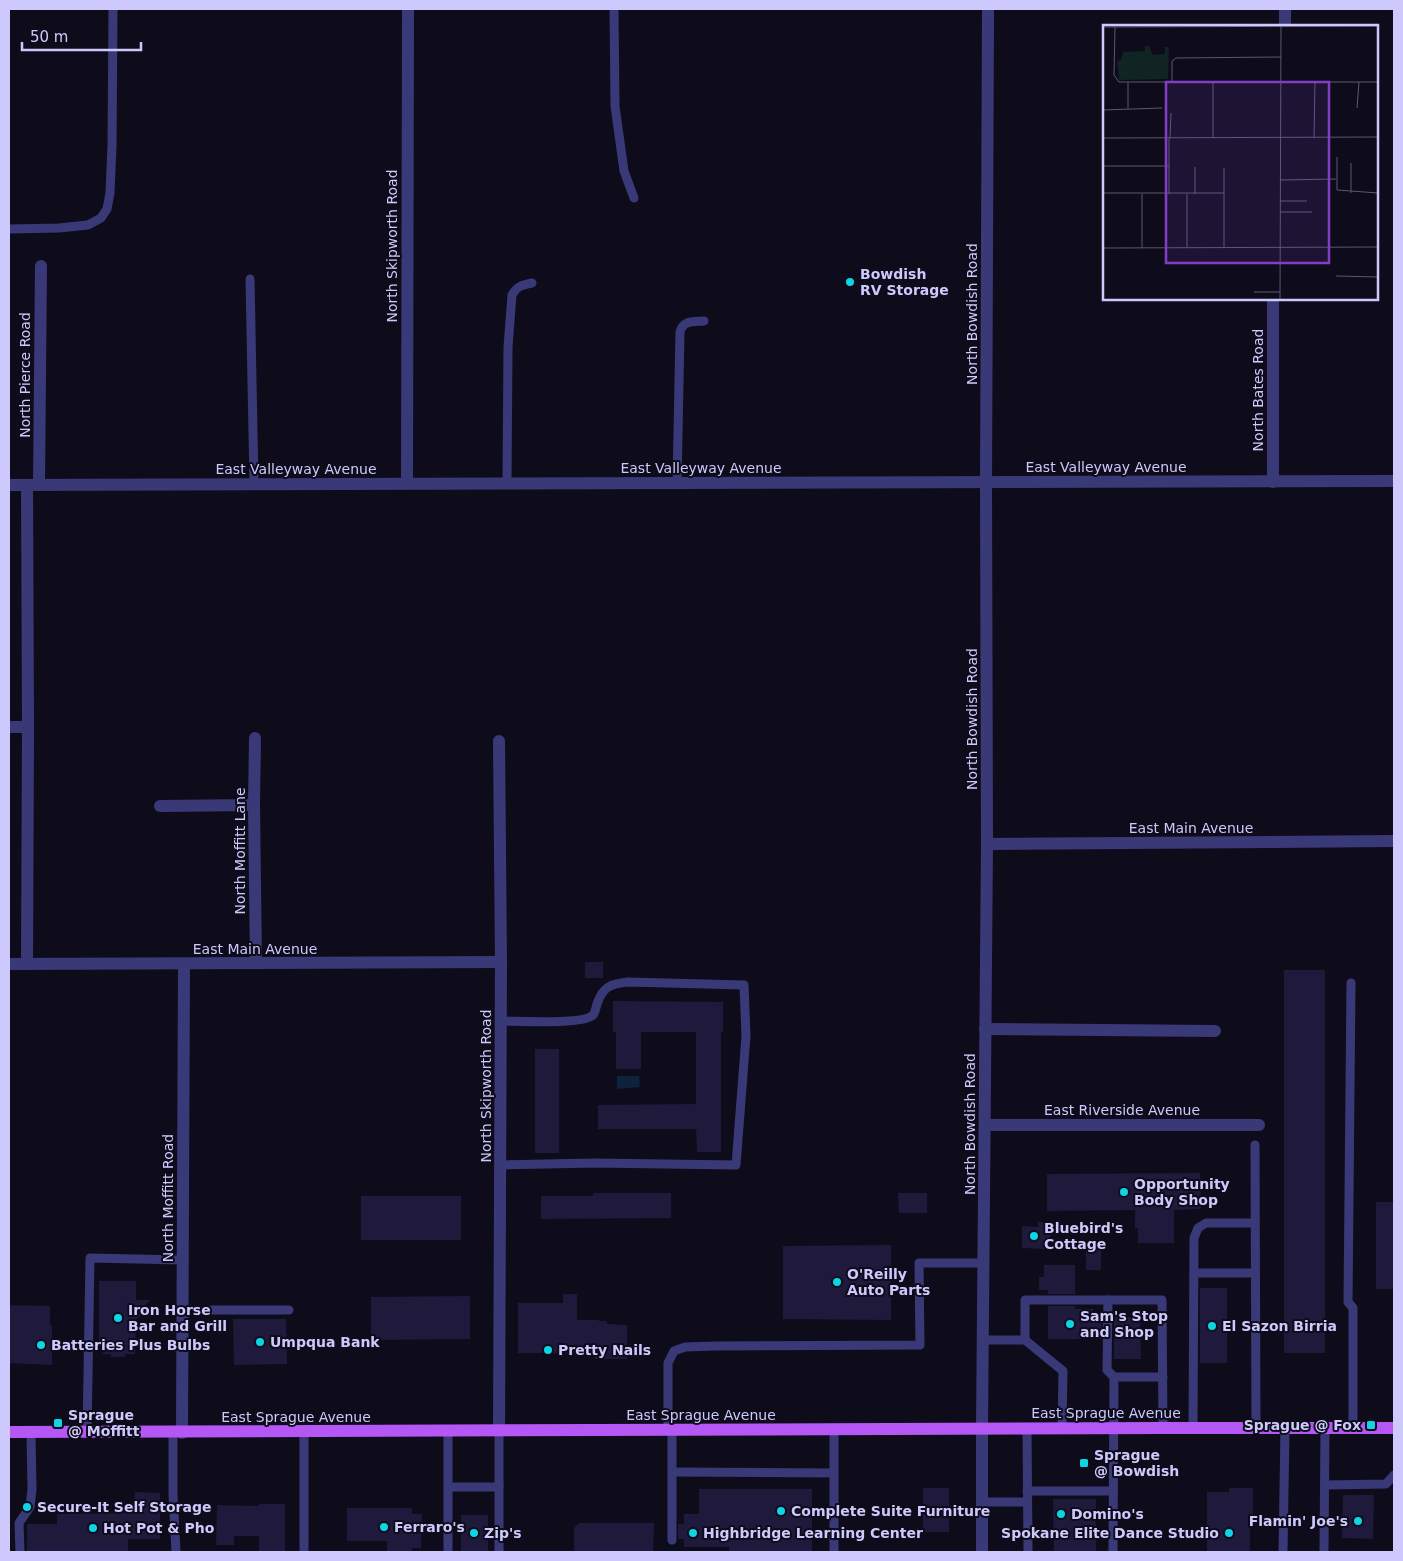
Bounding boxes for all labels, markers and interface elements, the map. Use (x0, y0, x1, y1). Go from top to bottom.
scale bar (22, 20, 141, 52)
inset map (1103, 25, 1378, 300)
text: 50 m (30, 28, 68, 46)
street label: North Skipworth Road (384, 169, 400, 323)
street label: North Bowdish Road (964, 243, 980, 385)
place label: Bowdish RV Storage (860, 266, 949, 298)
marker: Bowdish RV Storage (844, 276, 856, 288)
street label: North Pierce Road (17, 312, 33, 438)
street label: North Bates Road (1250, 329, 1266, 451)
street label: East Valleyway Avenue (1025, 459, 1187, 475)
street label: East Valleyway Avenue (620, 460, 782, 476)
street label: East Valleyway Avenue (215, 461, 377, 477)
street label: North Bowdish Road (964, 648, 980, 790)
street label: North Moffitt Lane (232, 787, 248, 915)
street label: East Main Avenue (1129, 820, 1253, 836)
street label: East Main Avenue (193, 941, 317, 957)
street label: North Skipworth Road (478, 1009, 494, 1163)
street label: North Bowdish Road (962, 1053, 978, 1195)
street label: East Riverside Avenue (1044, 1102, 1200, 1118)
street label: North Moffitt Road (160, 1134, 176, 1262)
place label: Opportunity Body Shop (1134, 1176, 1230, 1208)
marker: Opportunity Body Shop (1118, 1186, 1130, 1198)
place label: Bluebird's Cottage (1044, 1220, 1123, 1252)
marker: Bluebird's Cottage (1028, 1230, 1040, 1242)
place label: O'Reilly Auto Parts (847, 1266, 930, 1298)
marker: O'Reilly Auto Parts (831, 1276, 843, 1288)
place label: Iron Horse Bar and Grill (128, 1302, 227, 1334)
place label: Sam's Stop and Shop (1080, 1308, 1168, 1340)
marker: Iron Horse Bar and Grill (112, 1312, 124, 1324)
marker: Sam's Stop and Shop (1064, 1318, 1076, 1330)
place label: El Sazon Birria (1222, 1318, 1337, 1334)
marker: El Sazon Birria (1206, 1320, 1218, 1332)
place label: Umpqua Bank (270, 1334, 380, 1350)
marker: Umpqua Bank (254, 1336, 266, 1348)
place label: Batteries Plus Bulbs (51, 1337, 210, 1353)
marker: Batteries Plus Bulbs (35, 1339, 47, 1351)
place label: Pretty Nails (558, 1342, 651, 1358)
marker: Pretty Nails (542, 1344, 554, 1356)
street label: East Sprague Avenue (1031, 1405, 1181, 1421)
place label: Sprague @ Moffitt (68, 1407, 140, 1439)
street label: East Sprague Avenue (626, 1407, 776, 1423)
street label: East Sprague Avenue (221, 1409, 371, 1425)
marker: Sprague @ Moffitt (52, 1417, 64, 1429)
place label: Sprague @ Fox (1244, 1417, 1361, 1433)
marker: Sprague @ Fox (1365, 1419, 1377, 1431)
place label: Sprague @ Bowdish (1094, 1447, 1179, 1479)
marker: Sprague @ Bowdish (1078, 1457, 1090, 1469)
place label: Secure-It Self Storage (37, 1499, 211, 1515)
marker: Secure-It Self Storage (21, 1501, 33, 1513)
place label: Complete Suite Furniture (791, 1503, 990, 1519)
marker: Complete Suite Furniture (775, 1505, 787, 1517)
place label: Domino's (1071, 1506, 1144, 1522)
marker: Domino's (1055, 1508, 1067, 1520)
place label: Flamin' Joe's (1249, 1513, 1348, 1529)
marker: Flamin' Joe's (1352, 1515, 1364, 1527)
place label: Ferraro's (394, 1519, 465, 1535)
place label: Hot Pot & Pho (103, 1520, 215, 1536)
marker: Ferraro's (378, 1521, 390, 1533)
marker: Hot Pot & Pho (87, 1522, 99, 1534)
place label: Zip's (484, 1525, 522, 1541)
place label: Highbridge Learning Center (703, 1525, 923, 1541)
place label: Spokane Elite Dance Studio (1001, 1525, 1219, 1541)
marker: Zip's (468, 1527, 480, 1539)
marker: Highbridge Learning Center (687, 1527, 699, 1539)
marker: Spokane Elite Dance Studio (1223, 1527, 1235, 1539)

